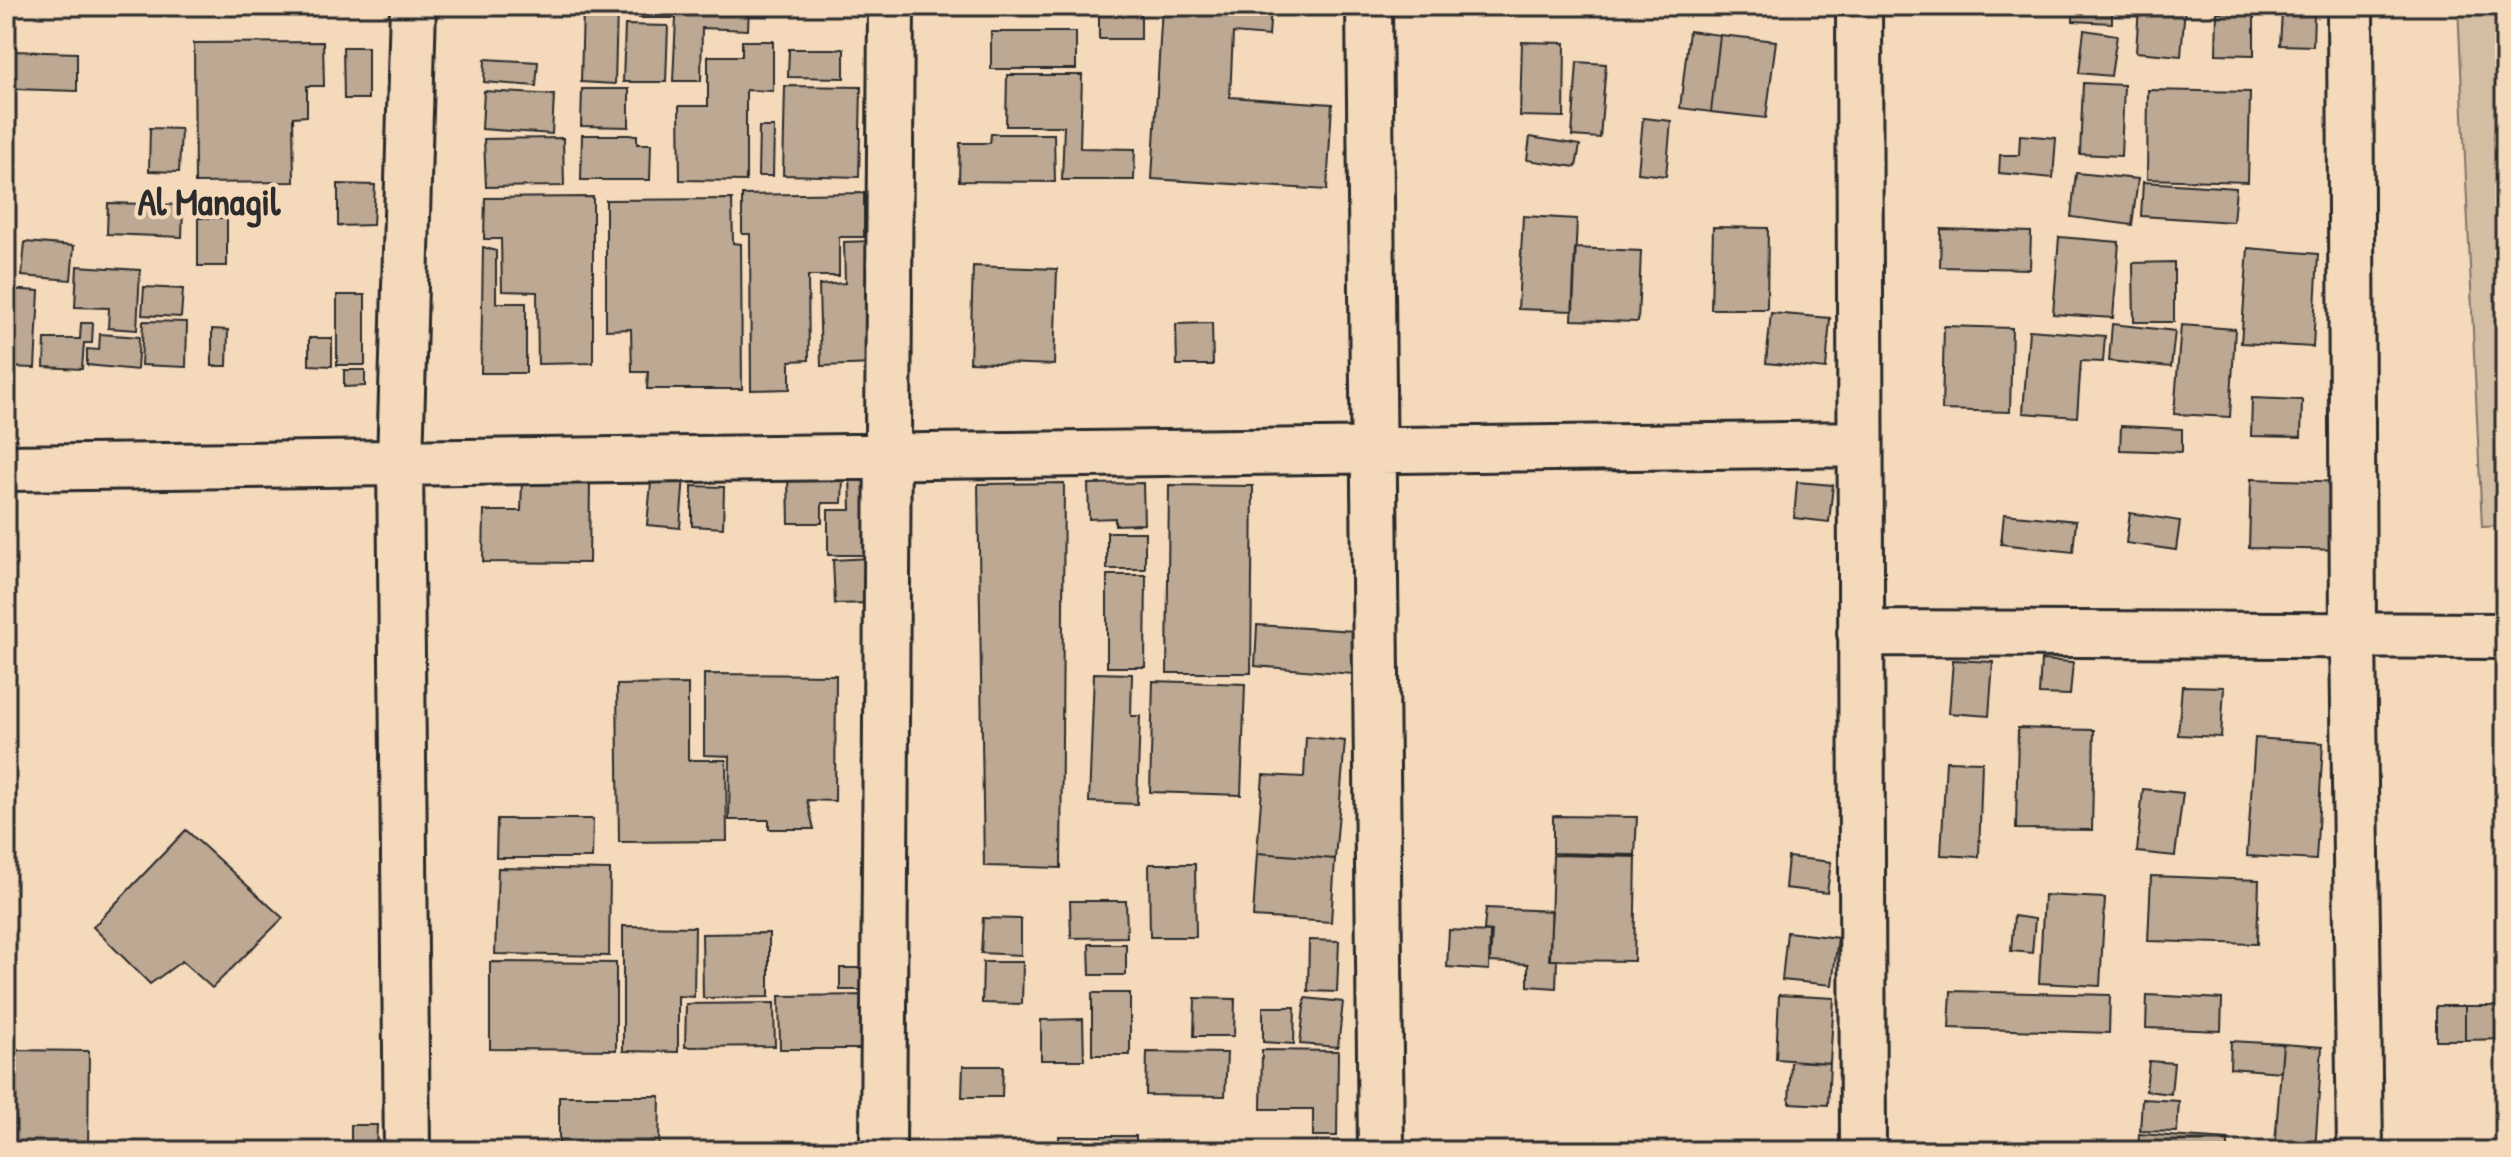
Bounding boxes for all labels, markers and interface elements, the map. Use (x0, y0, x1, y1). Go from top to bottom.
district label: Al Managil (138, 175, 281, 228)

